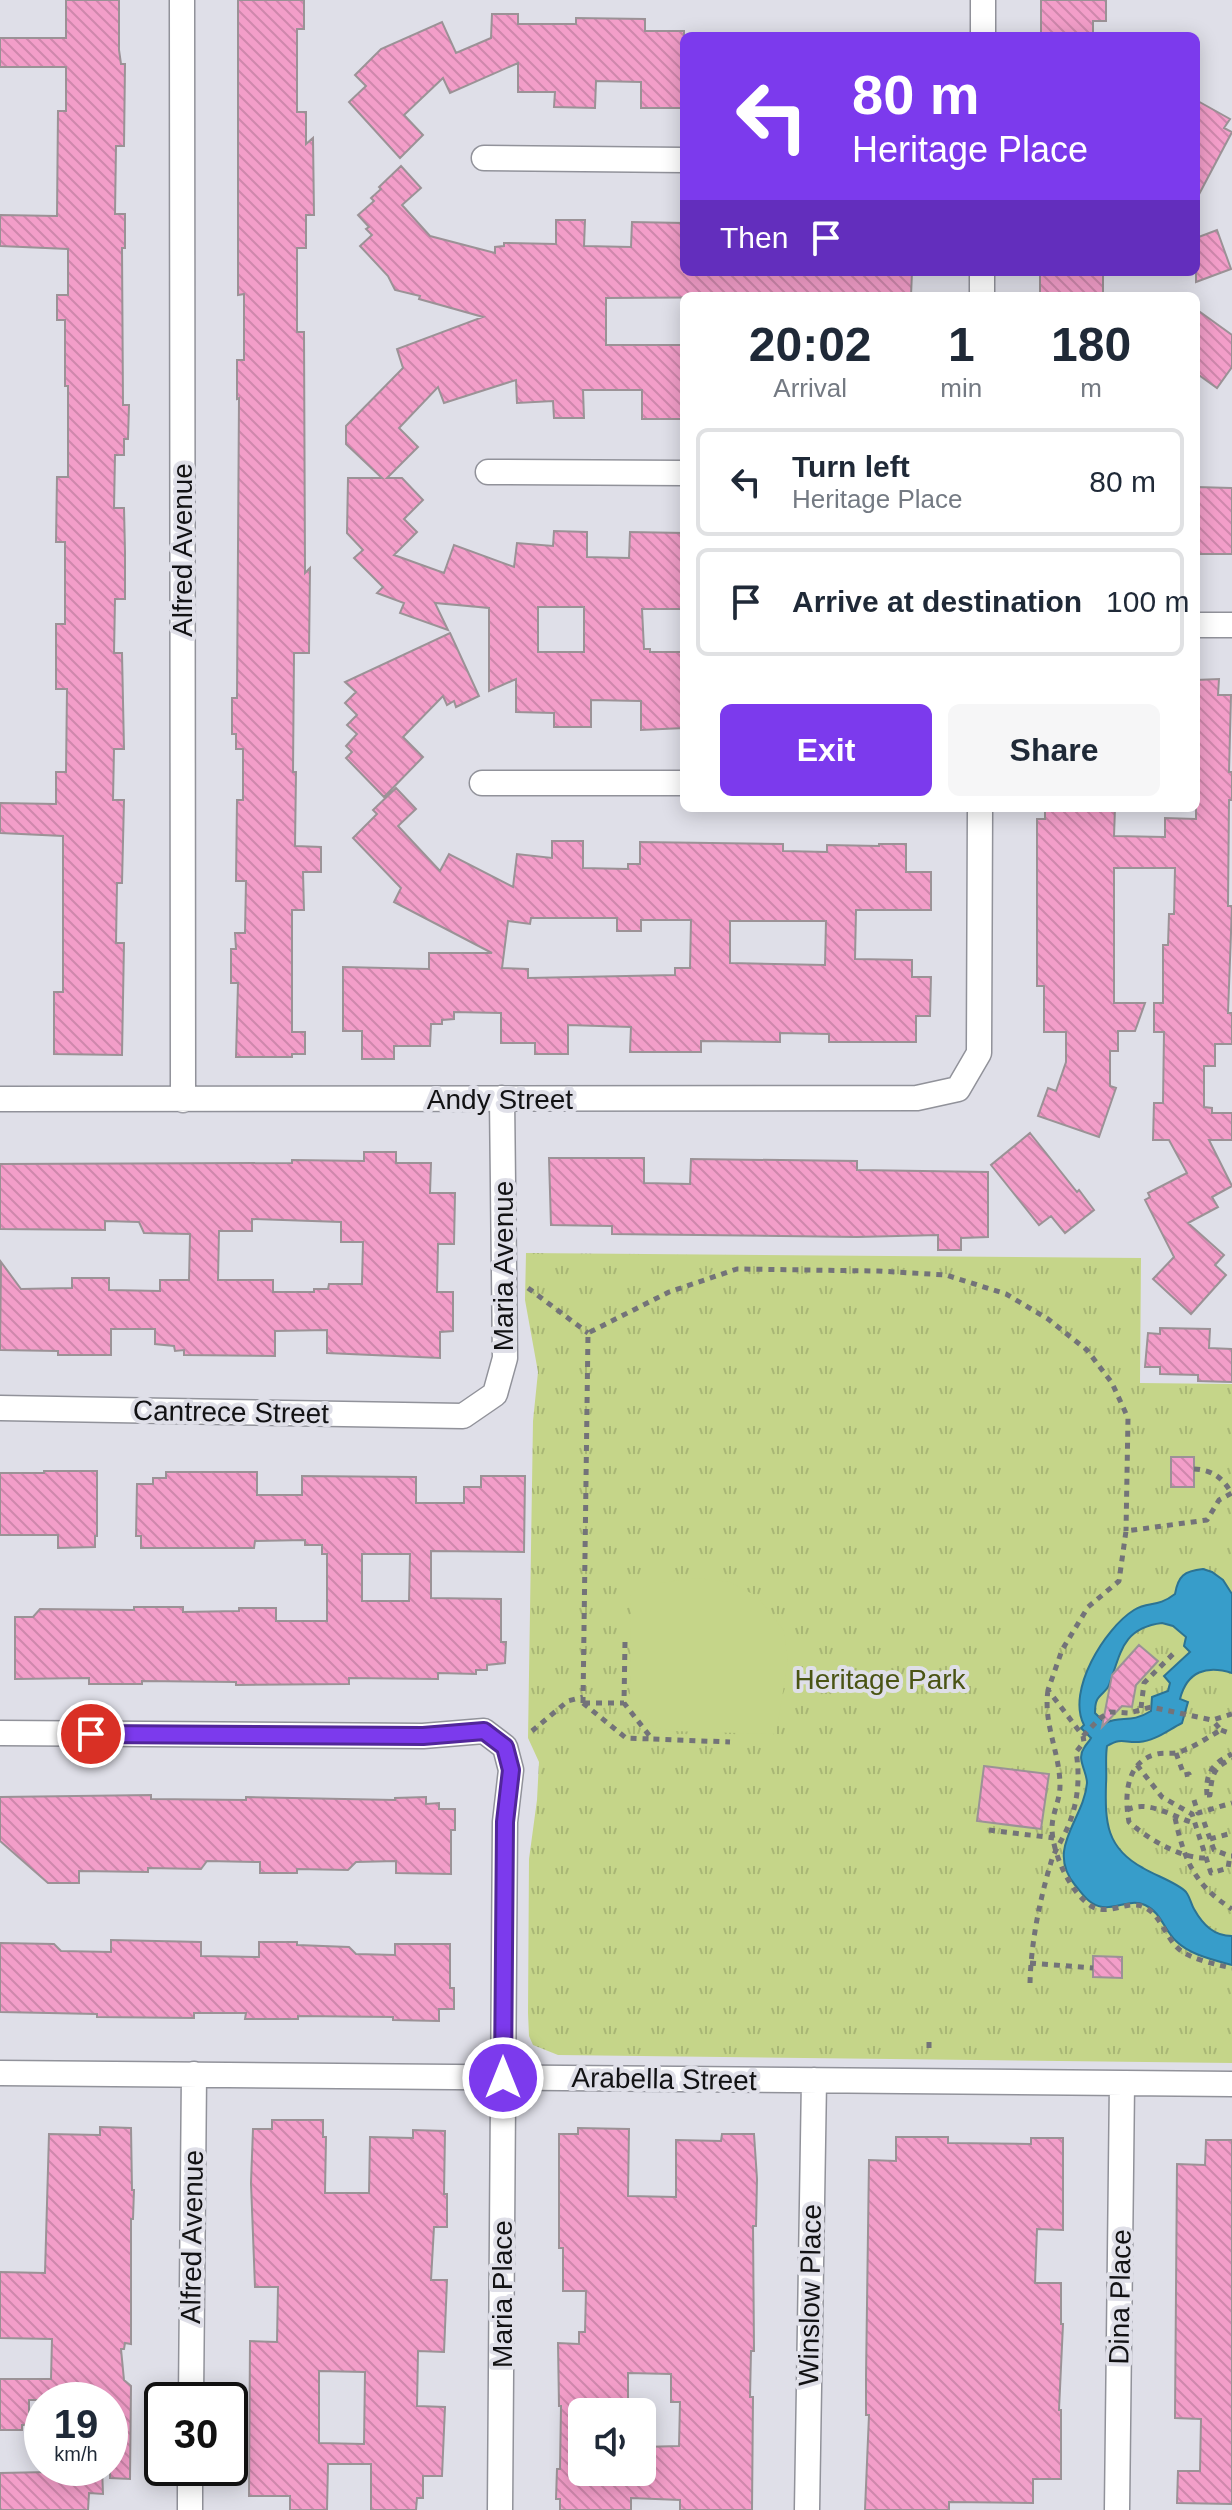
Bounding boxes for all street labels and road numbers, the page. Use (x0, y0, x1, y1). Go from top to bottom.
street label: Alfred Avenue (167, 463, 198, 637)
street label: Andy Street (427, 1084, 573, 1115)
street label: Maria Avenue (488, 1181, 519, 1351)
street label: Cantrece Street (133, 1395, 330, 1429)
street label: Arabella Street (571, 2062, 757, 2096)
street label: Alfred Avenue (175, 2150, 209, 2324)
street label: Winslow Place (793, 2204, 827, 2386)
street label: Maria Place (487, 2220, 518, 2368)
street label: Dina Place (1103, 2229, 1137, 2365)

